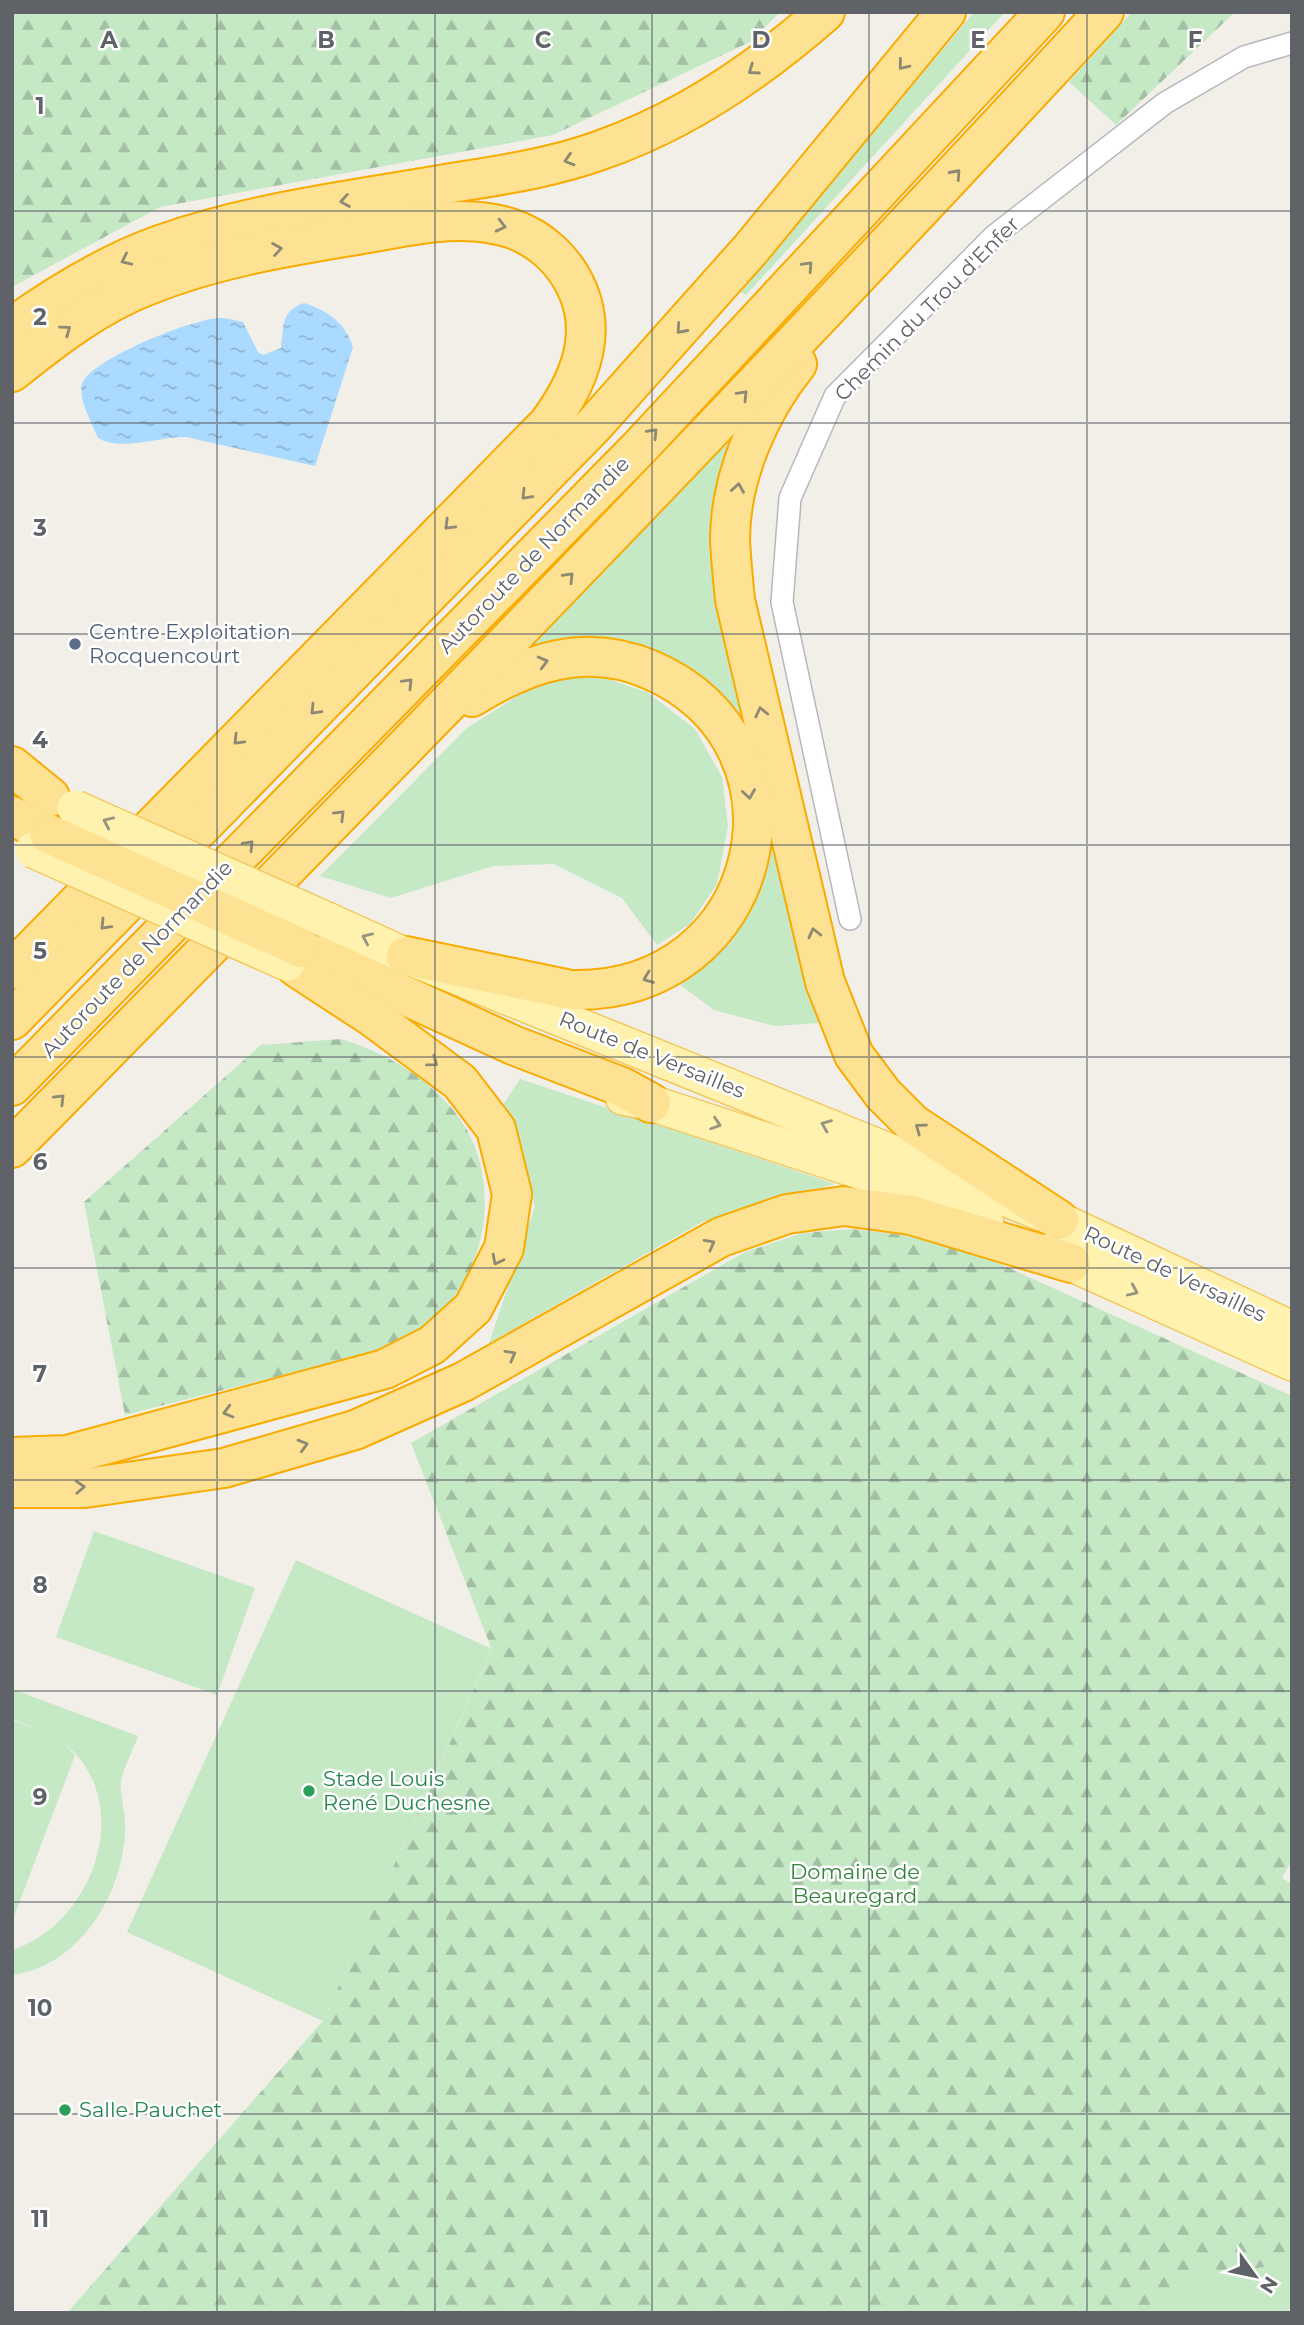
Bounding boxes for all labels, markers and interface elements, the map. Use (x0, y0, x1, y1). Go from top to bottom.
text: A (99, 26, 118, 54)
text: B (317, 26, 335, 54)
text: C (535, 26, 552, 54)
text: D (752, 26, 771, 54)
text: E (970, 26, 986, 54)
text: F (1188, 26, 1203, 54)
one-way arrow (898, 58, 911, 70)
one-way arrow (748, 62, 761, 74)
text: 1 (35, 92, 45, 120)
one-way arrow (563, 151, 575, 166)
one-way arrow (948, 169, 961, 182)
one-way arrow (339, 193, 351, 208)
street label: Chemin du Trou d'Enfer (829, 211, 1024, 406)
one-way arrow (495, 218, 507, 232)
one-way arrow (271, 242, 282, 257)
one-way arrow (121, 252, 133, 266)
one-way arrow (799, 261, 812, 274)
text: 2 (33, 303, 47, 331)
one-way arrow (677, 321, 689, 334)
one-way arrow (59, 326, 71, 339)
one-way arrow (735, 390, 748, 403)
one-way arrow (645, 428, 657, 441)
street label: Autoroute de Normandie (433, 451, 634, 658)
one-way arrow (730, 482, 745, 494)
one-way arrow (521, 487, 534, 500)
text: 3 (32, 514, 47, 542)
one-way arrow (445, 517, 458, 530)
one-way arrow (561, 572, 574, 585)
place label: Centre Exploitation Rocquencourt (89, 619, 291, 668)
marker: Centre Exploitation Rocquencourt (67, 636, 83, 652)
one-way arrow (537, 656, 549, 670)
one-way arrow (400, 678, 413, 691)
one-way arrow (311, 702, 324, 715)
one-way arrow (755, 706, 770, 718)
text: 4 (32, 726, 48, 754)
one-way arrow (234, 732, 247, 745)
one-way arrow (741, 788, 756, 800)
one-way arrow (332, 811, 345, 824)
one-way arrow (103, 816, 115, 830)
one-way arrow (241, 841, 253, 853)
street label: Autoroute de Normandie (36, 855, 237, 1062)
one-way arrow (100, 917, 113, 930)
one-way arrow (808, 927, 822, 939)
one-way arrow (361, 932, 374, 946)
text: 5 (33, 937, 47, 965)
one-way arrow (642, 969, 654, 983)
street label: Route de Versailles (556, 1006, 749, 1103)
one-way arrow (425, 1054, 438, 1066)
one-way arrow (52, 1095, 65, 1108)
one-way arrow (710, 1116, 722, 1130)
one-way arrow (820, 1119, 832, 1133)
one-way arrow (915, 1124, 928, 1136)
text: 6 (33, 1148, 48, 1176)
street label: Route de Versailles (1080, 1220, 1270, 1327)
one-way arrow (702, 1239, 715, 1252)
one-way arrow (492, 1253, 506, 1265)
one-way arrow (1126, 1283, 1138, 1297)
one-way arrow (504, 1350, 517, 1363)
text: 7 (33, 1360, 47, 1388)
one-way arrow (222, 1404, 234, 1418)
one-way arrow (297, 1439, 309, 1454)
one-way arrow (75, 1480, 86, 1495)
text: 8 (32, 1571, 48, 1599)
place label: Stade Louis René Duchesne (323, 1766, 490, 1815)
text: 9 (33, 1783, 47, 1811)
marker: Stade Louis René Duchesne (301, 1783, 317, 1799)
park label: Domaine de Beauregard (790, 1859, 920, 1908)
text: 10 (28, 1994, 52, 2022)
place label: Salle Pauchet (79, 2097, 222, 2122)
marker: Salle Pauchet (57, 2102, 73, 2118)
text: 11 (31, 2205, 49, 2233)
north arrow (1220, 2241, 1290, 2311)
text: N (1255, 2272, 1283, 2298)

